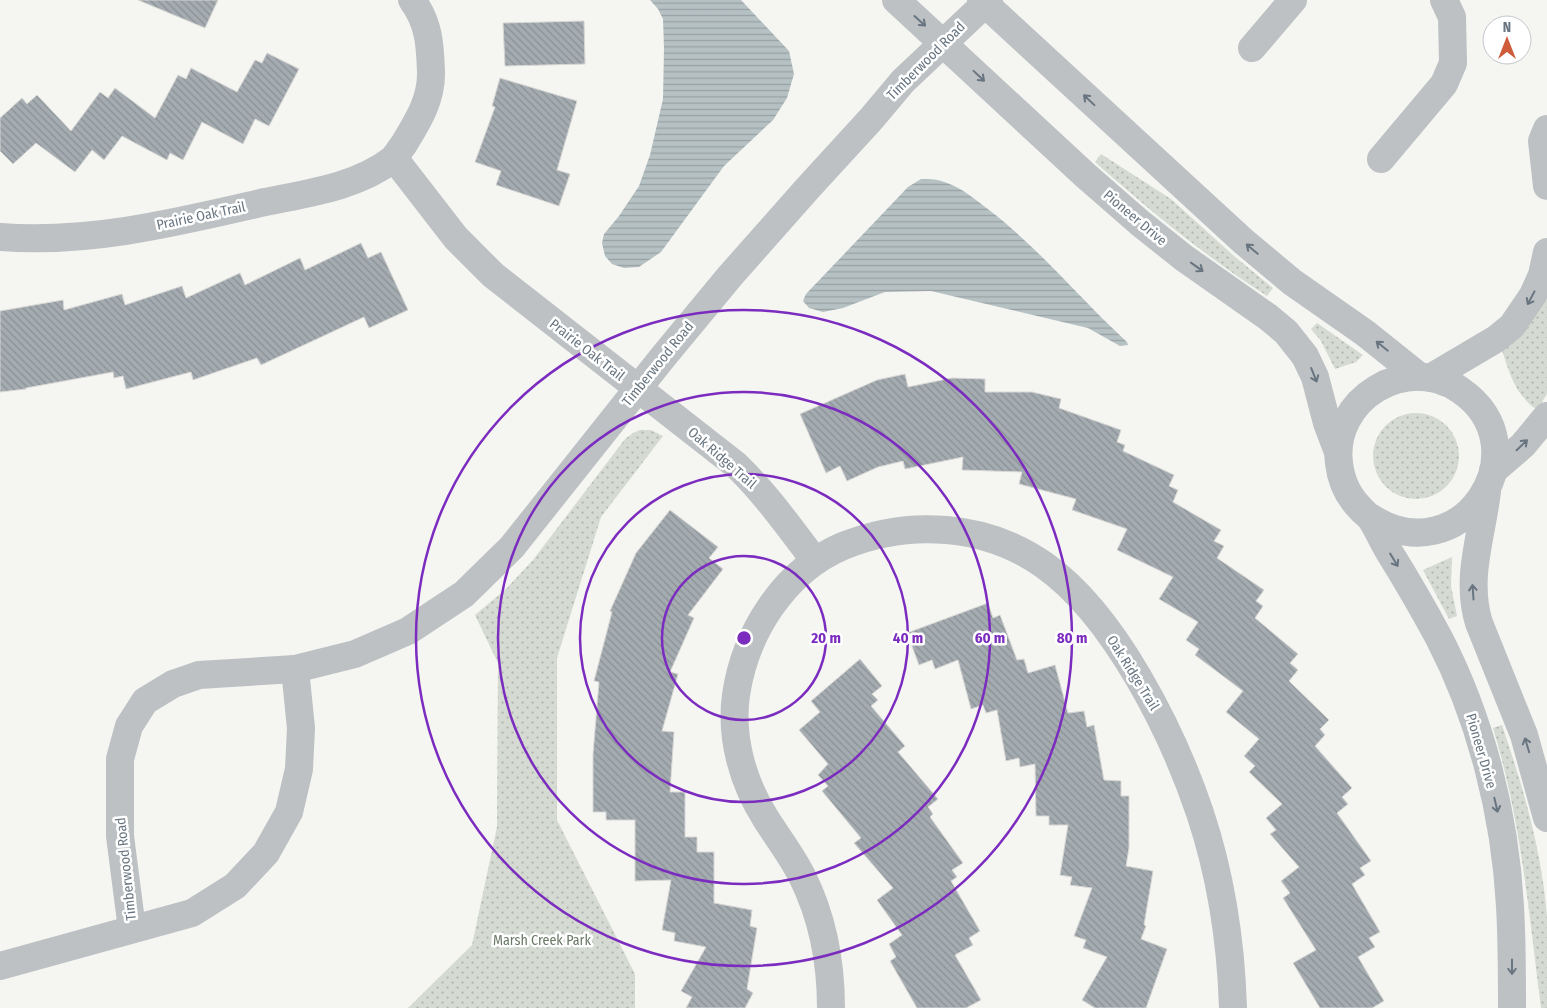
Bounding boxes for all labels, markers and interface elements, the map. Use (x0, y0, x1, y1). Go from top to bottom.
north arrow (1482, 15, 1532, 65)
one-way arrow (913, 16, 926, 27)
street label: Timberwood Road (883, 18, 969, 104)
text: N (1503, 19, 1511, 36)
one-way arrow (973, 70, 985, 82)
one-way arrow (1083, 94, 1096, 106)
street label: Pioneer Drive (1100, 187, 1170, 249)
street label: Prairie Oak Trail (155, 198, 247, 234)
one-way arrow (1245, 243, 1258, 255)
one-way arrow (1190, 262, 1203, 273)
one-way arrow (1526, 290, 1535, 305)
street label: Prairie Oak Trail (546, 315, 628, 385)
street label: Timberwood Road (619, 318, 697, 410)
one-way arrow (1376, 340, 1389, 351)
one-way arrow (1310, 367, 1320, 382)
street label: Oak Ridge Trail (684, 424, 760, 493)
one-way arrow (1516, 439, 1528, 451)
one-way arrow (1390, 552, 1400, 566)
one-way arrow (1469, 585, 1478, 601)
centre of rings (735, 629, 753, 647)
text: 20 m (810, 629, 841, 647)
text: 40 m (893, 629, 923, 647)
text: 60 m (975, 629, 1005, 647)
text: 80 m (1057, 629, 1087, 647)
street label: Oak Ridge Trail (1103, 632, 1163, 714)
street label: Pioneer Drive (1462, 712, 1500, 791)
one-way arrow (1521, 738, 1531, 754)
one-way arrow (1492, 797, 1501, 813)
street label: Timberwood Road (112, 817, 140, 921)
park label: Marsh Creek Park (493, 932, 592, 949)
one-way arrow (1507, 958, 1517, 974)

